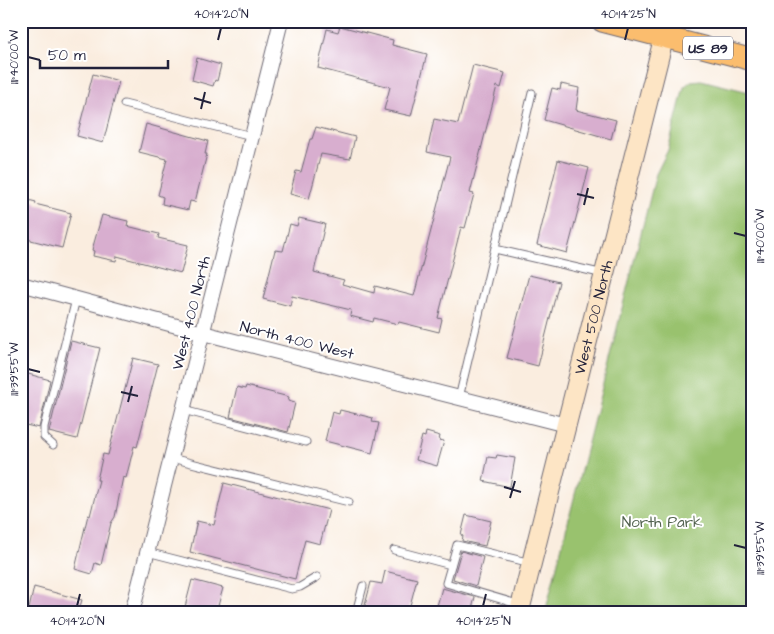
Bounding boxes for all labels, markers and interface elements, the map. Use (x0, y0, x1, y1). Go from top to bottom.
text: 40°14'20"N (194, 6, 249, 23)
text: 40°14'25"N (600, 6, 656, 23)
text: 111°40'00"W (6, 29, 23, 84)
road number: US 89 (683, 36, 733, 59)
scale bar (40, 38, 168, 70)
text: 50 m (48, 45, 86, 66)
text: 111°40'00"W (752, 208, 769, 263)
street label: West 400 North (167, 253, 216, 372)
street label: West 500 North (569, 257, 619, 377)
street label: North 400 West (238, 316, 356, 365)
text: 111°39'55"W (6, 342, 23, 396)
park label: North Park (622, 512, 702, 533)
text: 111°39'55"W (752, 521, 769, 575)
text: 40°14'20"N (50, 613, 105, 630)
text: 40°14'25"N (455, 613, 511, 630)

